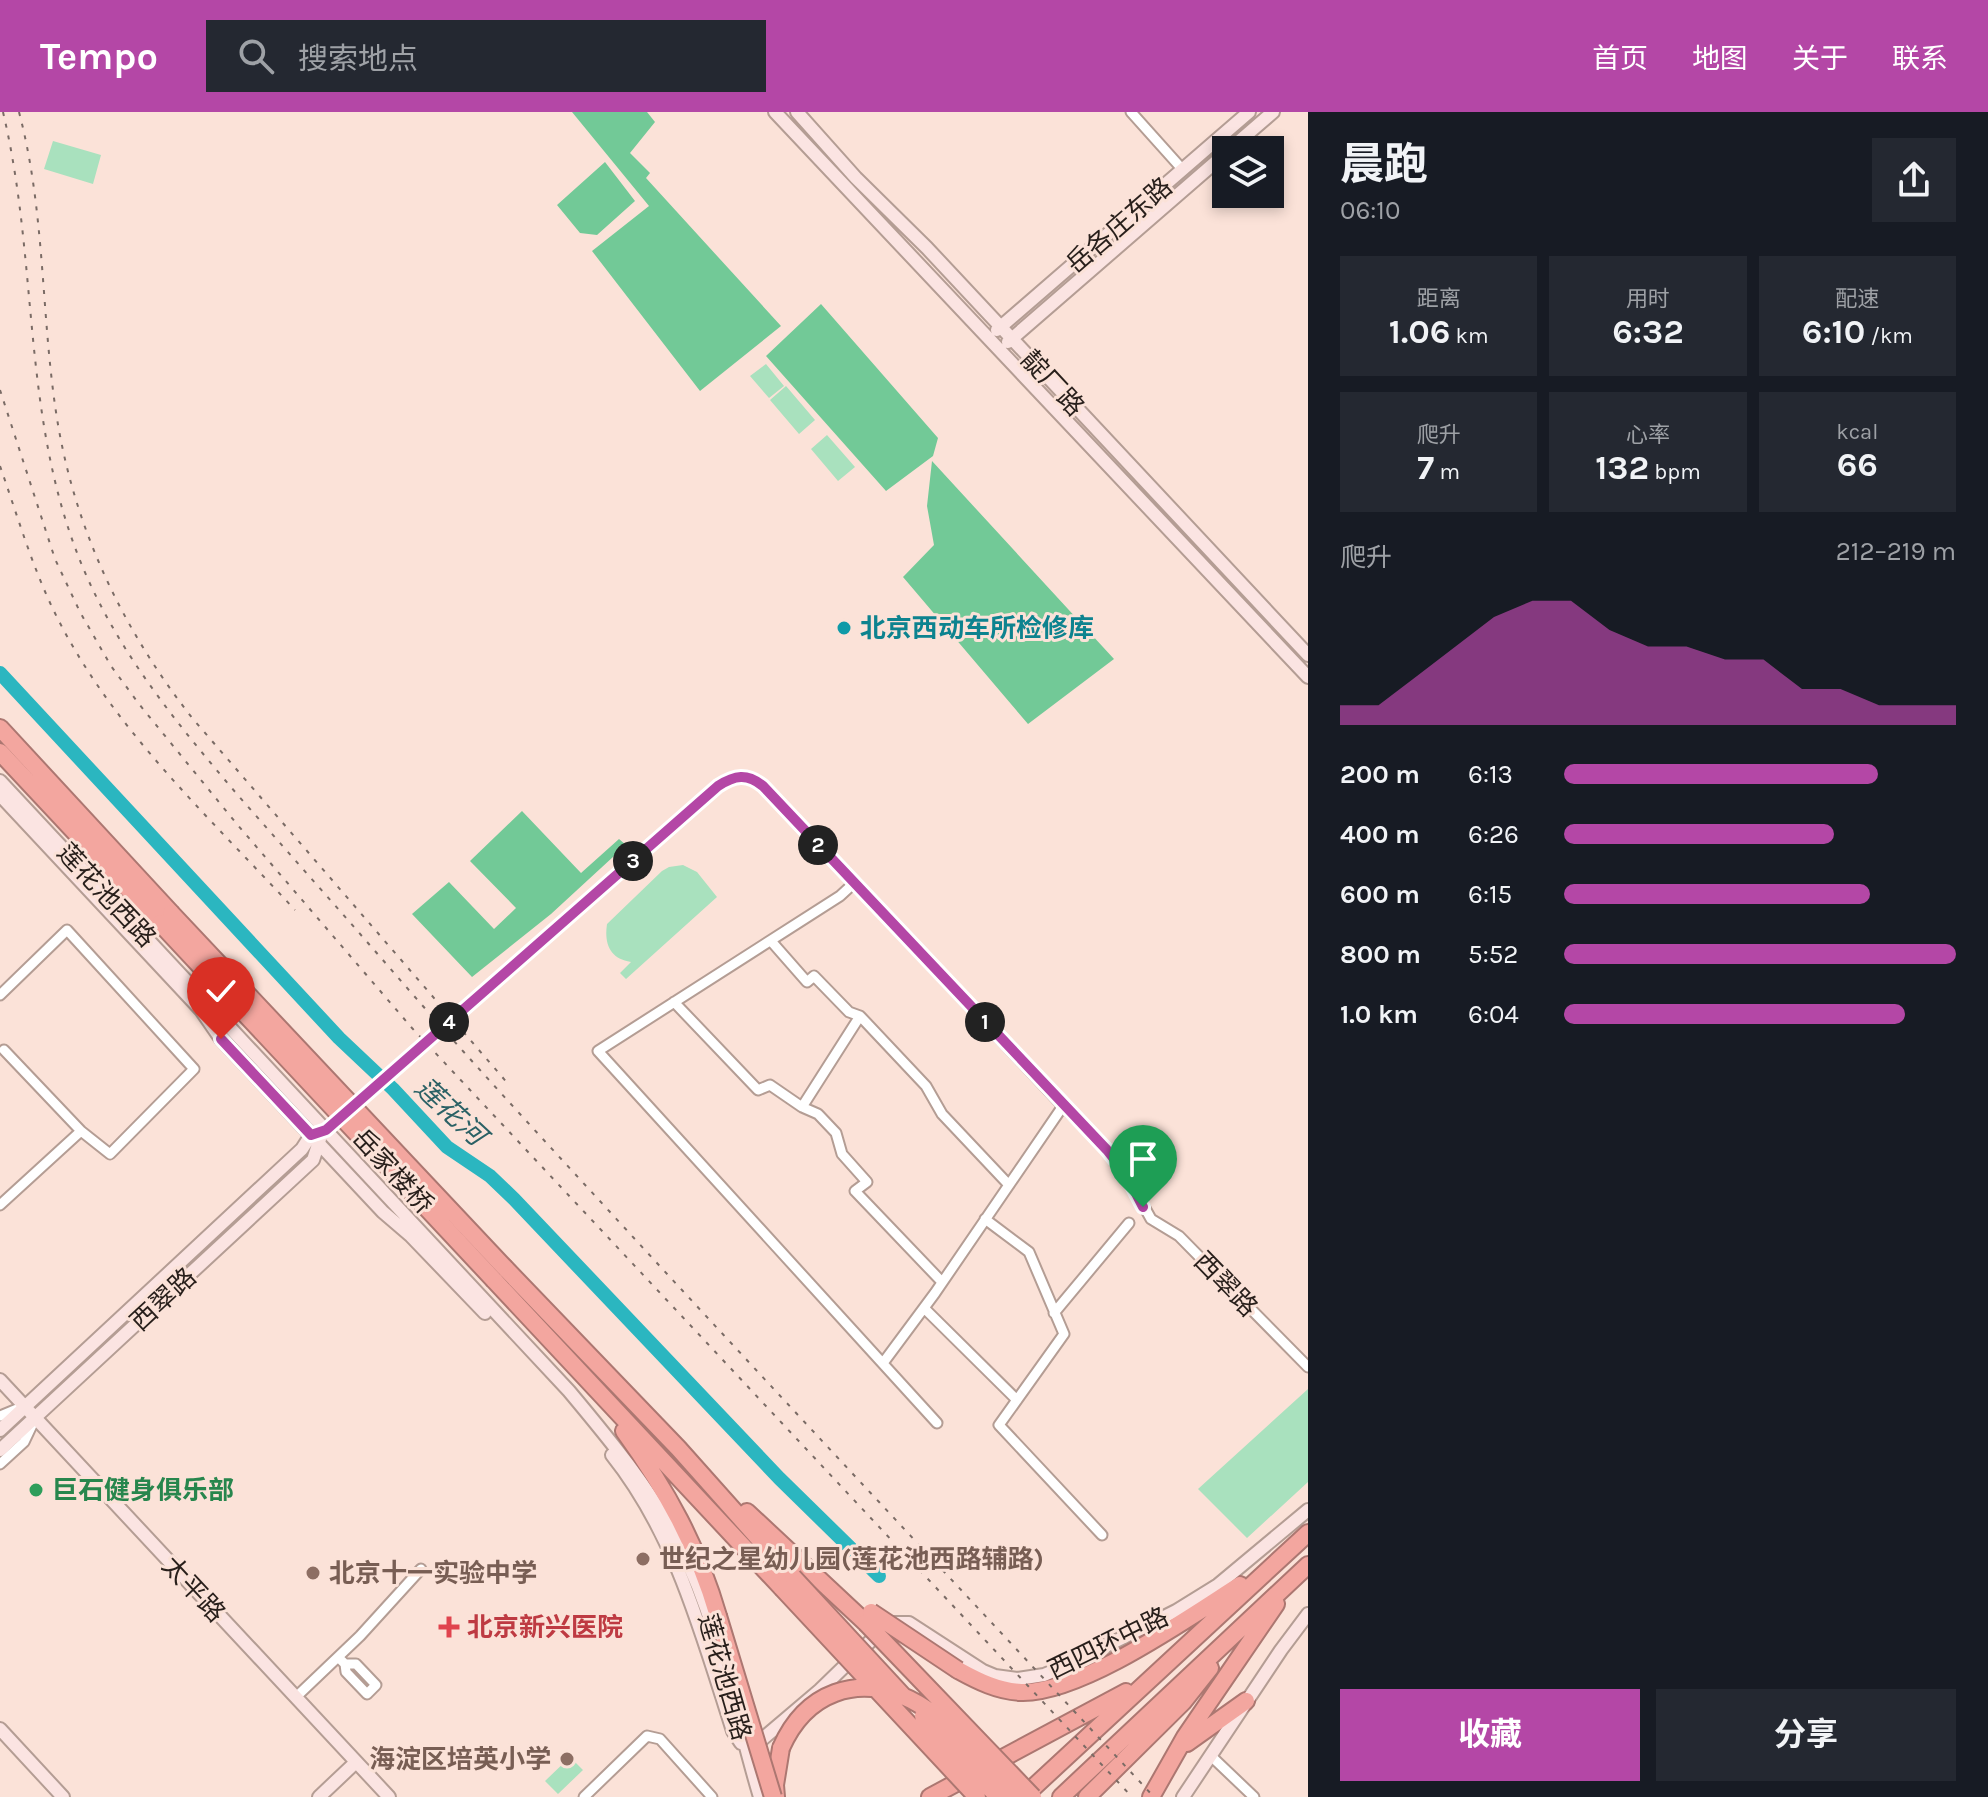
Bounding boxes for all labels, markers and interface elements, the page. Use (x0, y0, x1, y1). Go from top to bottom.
search box (206, 20, 766, 92)
text: Tempo (40, 34, 158, 79)
icon: search (234, 34, 278, 78)
text: 搜索地点 (298, 41, 418, 77)
text: 首页 (1592, 42, 1648, 75)
text: 地图 (1692, 42, 1748, 75)
text: 关于 (1792, 42, 1848, 75)
text: 联系 (1892, 42, 1948, 75)
map controls (1212, 136, 1284, 208)
button: layers (1212, 136, 1284, 208)
button: share (1872, 138, 1956, 222)
text: 晨跑 (1340, 139, 1428, 190)
street label: 岳各庄东路 (1060, 171, 1179, 280)
text: 06:10 (1340, 195, 1400, 226)
text: 距离 (1417, 286, 1461, 312)
text: 用时 (1626, 286, 1670, 312)
text: 配速 (1835, 286, 1879, 312)
text: 1.06 (1389, 312, 1450, 352)
text: 6:32 (1612, 312, 1684, 352)
text: 6:10 (1802, 312, 1865, 352)
text: km (1450, 323, 1489, 349)
text: /km (1865, 323, 1913, 349)
street label: 靛厂路 (1015, 344, 1091, 422)
text: kcal (1836, 419, 1878, 445)
text: 爬升 (1417, 422, 1461, 448)
text: 心率 (1626, 422, 1670, 448)
text: 66 (1837, 445, 1878, 485)
text: 7 (1417, 448, 1434, 488)
text: 132 (1595, 448, 1649, 488)
text: m (1434, 459, 1460, 485)
text: bpm (1649, 459, 1701, 485)
text: 212–219 m (1836, 536, 1956, 567)
text: 爬升 (1340, 542, 1392, 573)
place label: 北京西动车所检修库 (860, 613, 1094, 644)
marker: 北京西动车所检修库 (835, 619, 853, 637)
text: 200 m (1340, 759, 1420, 790)
text: 6:13 (1468, 759, 1513, 790)
text: 400 m (1340, 819, 1420, 850)
text: 6:26 (1468, 819, 1519, 850)
pin: 2 (798, 825, 838, 865)
text: 2 (811, 832, 825, 858)
street label: 莲花池西路 (51, 837, 162, 953)
pin: 3 (613, 841, 653, 881)
text: 3 (626, 848, 640, 874)
text: 600 m (1340, 879, 1420, 910)
text: 6:15 (1468, 879, 1512, 910)
text: 800 m (1340, 939, 1421, 970)
text: 5:52 (1468, 939, 1518, 970)
pin (187, 957, 255, 1039)
icon: check (199, 969, 243, 1013)
text: 1.0 km (1340, 999, 1418, 1030)
text: 6:04 (1468, 999, 1519, 1030)
pin: 4 (429, 1002, 469, 1042)
pin: 1 (965, 1002, 1005, 1042)
text: 4 (442, 1009, 456, 1035)
text: 1 (981, 1009, 989, 1035)
water label: 莲花河 (409, 1071, 496, 1155)
street label: 岳家楼桥 (346, 1123, 439, 1220)
pin (1109, 1125, 1177, 1207)
icon: arrive (1121, 1137, 1165, 1181)
street label: 西翠路 (1187, 1246, 1264, 1323)
street label: 西翠路 (124, 1261, 202, 1337)
place label: 巨石健身俱乐部 (52, 1475, 234, 1506)
marker: 巨石健身俱乐部 (27, 1481, 45, 1499)
place label: 世纪之星幼儿园(莲花池西路辅路) (659, 1544, 1044, 1575)
street label: 太平路 (156, 1550, 232, 1628)
marker: 世纪之星幼儿园(莲花池西路辅路) (634, 1550, 652, 1568)
place label: 北京十一实验中学 (329, 1558, 537, 1589)
marker: 北京十一实验中学 (304, 1564, 322, 1582)
street label: 西四环中路 (1043, 1601, 1173, 1686)
street label: 莲花池西路 (692, 1610, 757, 1744)
place label: 北京新兴医院 (467, 1612, 623, 1643)
marker: 北京新兴医院 (438, 1616, 460, 1638)
button: 收藏 (1340, 1689, 1640, 1781)
button: 分享 (1656, 1689, 1956, 1781)
place label: 海淀区培英小学 (369, 1744, 551, 1775)
marker: 海淀区培英小学 (558, 1750, 576, 1768)

